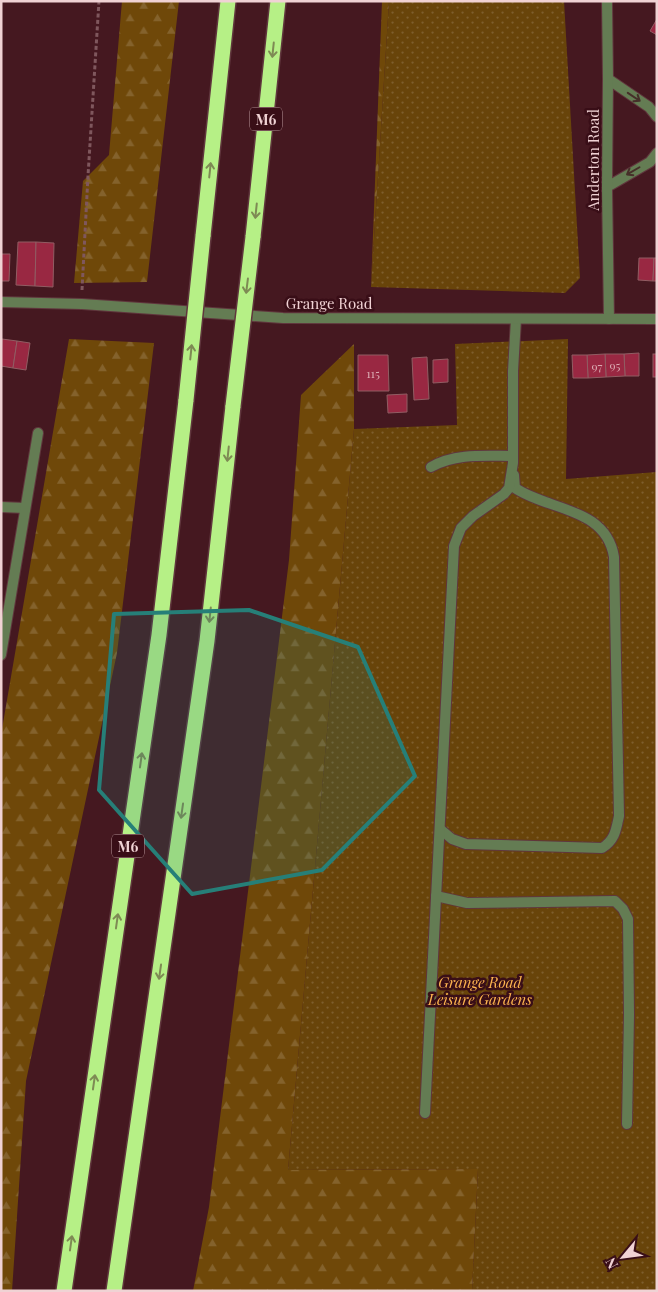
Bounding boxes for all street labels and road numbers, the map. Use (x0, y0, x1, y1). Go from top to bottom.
road number: M6 (250, 108, 282, 130)
street label: Anderton Road (583, 109, 603, 212)
street label: Grange Road (286, 293, 373, 313)
road number: M6 (112, 834, 144, 858)

